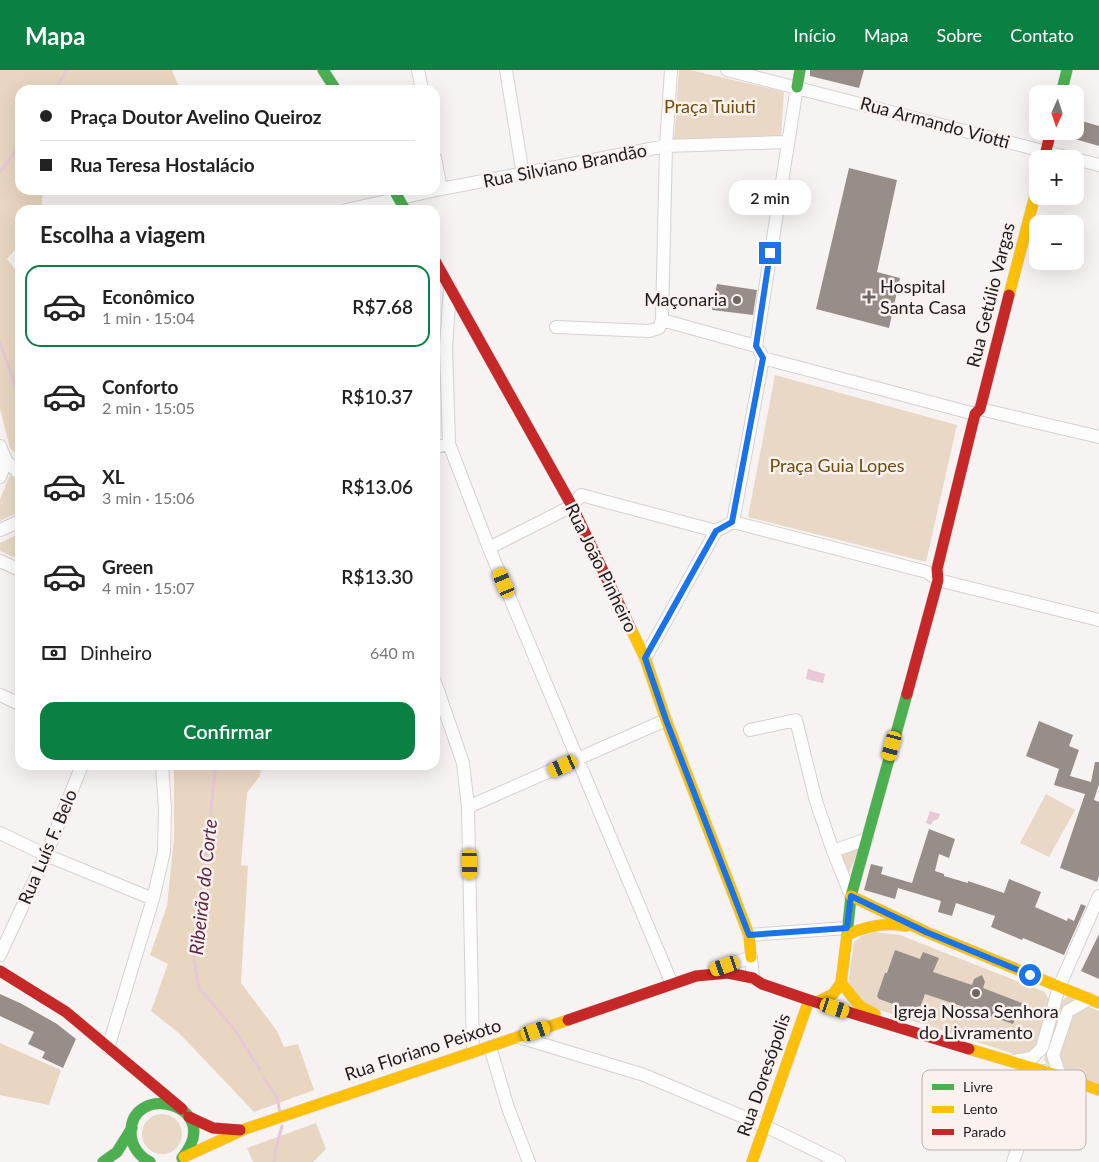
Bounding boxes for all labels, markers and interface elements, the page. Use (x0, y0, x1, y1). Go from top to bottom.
text: Mapa (25, 21, 85, 50)
text: Início (794, 24, 836, 46)
text: Mapa (864, 24, 908, 46)
text: Sobre (936, 24, 982, 46)
text: Contato (1010, 24, 1074, 46)
north arrow (1029, 85, 1084, 140)
map controls (1029, 85, 1084, 270)
street label: Rua Armando Viotti (858, 91, 1012, 153)
park label: Praça Tuiuti (664, 95, 756, 117)
text: Praça Doutor Avelino Queiroz (70, 105, 321, 128)
street label: Rua Silviano Brandão (481, 138, 648, 192)
button: + (1029, 150, 1084, 205)
text: Rua Teresa Hostalácio (70, 153, 255, 176)
callout: 2 min (729, 180, 811, 216)
text: 2 min (750, 188, 790, 207)
button: − (1029, 215, 1084, 270)
street label: Rua Getúlio Vargas (961, 220, 1019, 369)
text: Escolha a viagem (40, 221, 206, 248)
route end (759, 242, 781, 264)
place label: Hospital Santa Casa (880, 275, 966, 318)
icon: car (42, 284, 87, 329)
text: Econômico (102, 285, 195, 308)
place label: Maçonaria (644, 288, 727, 310)
marker: Hospital Santa Casa (862, 290, 876, 304)
marker: Maçonaria (731, 294, 743, 306)
text: R$7.68 (352, 295, 413, 318)
text: 1 min · 15:04 (102, 308, 195, 327)
icon: car (42, 374, 87, 419)
text: Conforto (102, 375, 178, 398)
text: R$10.37 (341, 385, 413, 408)
text: 2 min · 15:05 (102, 398, 195, 417)
park label: Praça Guia Lopes (769, 454, 905, 476)
icon: car (42, 464, 87, 509)
text: XL (102, 465, 125, 488)
text: R$13.06 (341, 475, 413, 498)
text: 3 min · 15:06 (102, 488, 195, 507)
street label: Rua João Pinheiro (561, 500, 643, 636)
icon: car (42, 554, 87, 599)
text: Green (102, 555, 153, 578)
text: R$13.30 (341, 565, 413, 588)
car (491, 566, 516, 600)
text: 4 min · 15:07 (102, 578, 195, 597)
icon: cash (40, 639, 68, 667)
text: Dinheiro (80, 641, 152, 664)
text: 640 m (370, 643, 415, 662)
button: Confirmar (40, 702, 415, 760)
car (880, 730, 903, 762)
car (546, 753, 579, 779)
street label: Rua Luís F. Belo (13, 786, 81, 907)
water label: Ribeirão do Corte (184, 818, 221, 956)
car (462, 849, 477, 879)
car (708, 954, 741, 978)
route start (1019, 964, 1041, 986)
marker: Igreja Nossa Senhora do Livramento (970, 987, 982, 999)
car (818, 996, 851, 1020)
place label: Igreja Nossa Senhora do Livramento (893, 1000, 1059, 1043)
street label: Rua Doresópolis (732, 1010, 794, 1139)
street label: Rua Floriano Peixoto (342, 1013, 504, 1085)
car (519, 1019, 552, 1043)
legend (922, 1070, 1086, 1150)
text: Livre (963, 1078, 993, 1095)
text: Lento (963, 1100, 998, 1117)
text: Parado (963, 1123, 1006, 1140)

